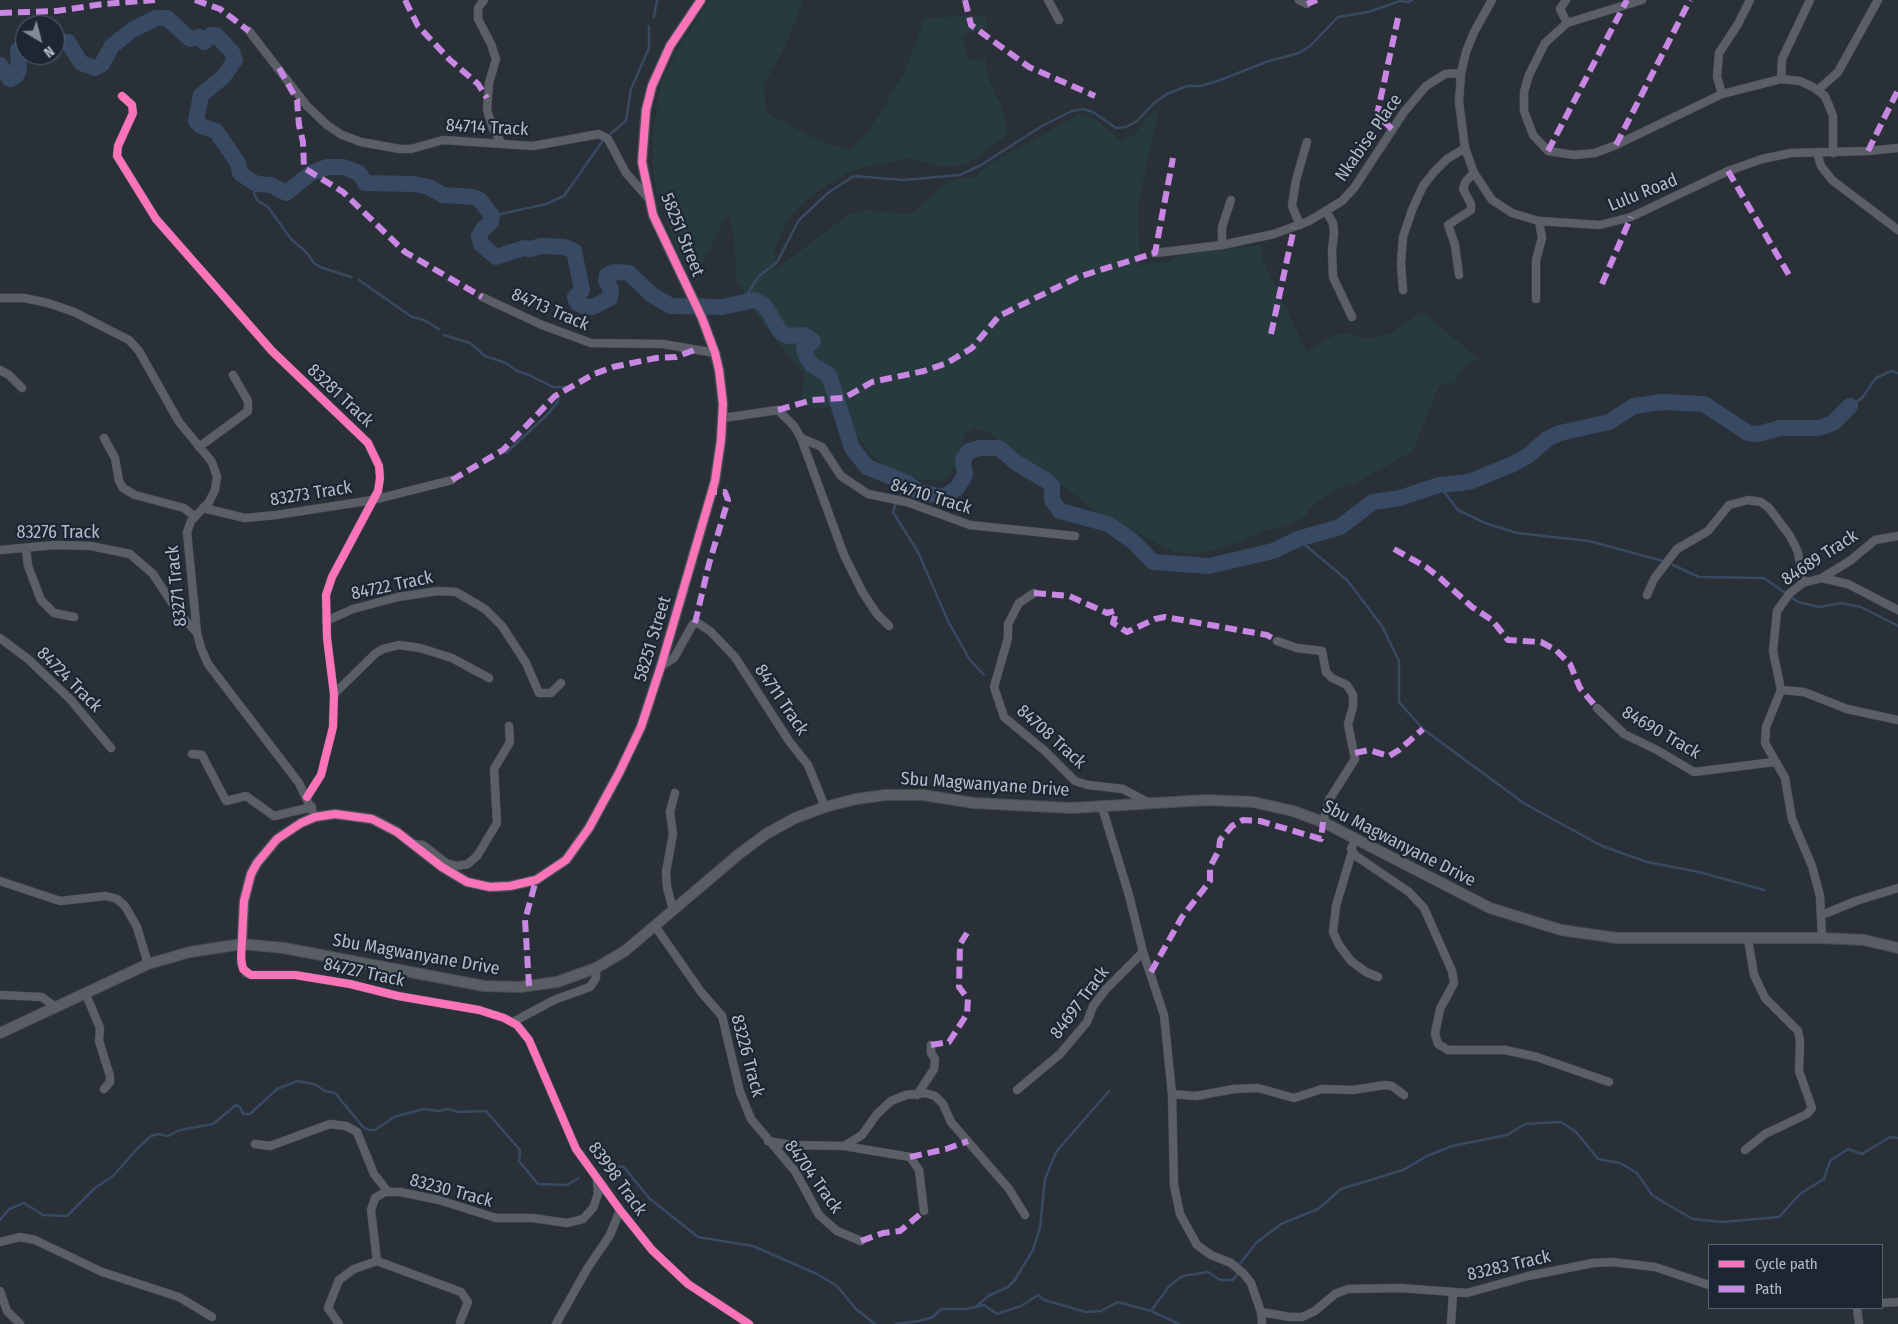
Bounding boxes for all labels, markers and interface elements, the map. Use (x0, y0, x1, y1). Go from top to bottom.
north arrow (15, 15, 65, 65)
text: N (40, 42, 57, 61)
street label: Nkabise Place (1331, 90, 1407, 186)
street label: 84714 Track (445, 115, 529, 141)
street label: Lulu Road (1605, 169, 1681, 217)
street label: 58251 Street (656, 190, 708, 280)
street label: 84713 Track (508, 284, 592, 336)
street label: 83281 Track (302, 360, 378, 432)
street label: 84710 Track (888, 474, 974, 520)
street label: 83273 Track (268, 477, 354, 511)
street label: 83276 Track (16, 522, 100, 544)
street label: 84689 Track (1778, 525, 1862, 591)
street label: 83271 Track (162, 544, 192, 628)
street label: 84722 Track (349, 567, 435, 605)
street label: 58251 Street (630, 594, 676, 684)
street label: 84724 Track (32, 643, 106, 717)
street label: 84711 Track (749, 660, 813, 740)
street label: 84708 Track (1012, 700, 1090, 774)
street label: 84690 Track (1618, 702, 1704, 764)
street label: Sbu Magwanyane Drive (900, 768, 1070, 802)
street label: Sbu Magwanyane Drive (1319, 796, 1479, 892)
street label: Sbu Magwanyane Drive (331, 930, 501, 980)
street label: 84727 Track (322, 954, 406, 992)
street label: 84697 Track (1046, 963, 1114, 1043)
street label: 83226 Track (726, 1012, 768, 1100)
street label: 84704 Track (779, 1136, 847, 1218)
street label: 83998 Track (583, 1138, 651, 1220)
street label: 83230 Track (407, 1170, 495, 1212)
legend (1708, 1244, 1883, 1309)
street label: 83283 Track (1465, 1246, 1553, 1286)
text: Cycle path (1755, 1255, 1818, 1273)
text: Path (1755, 1280, 1782, 1298)

